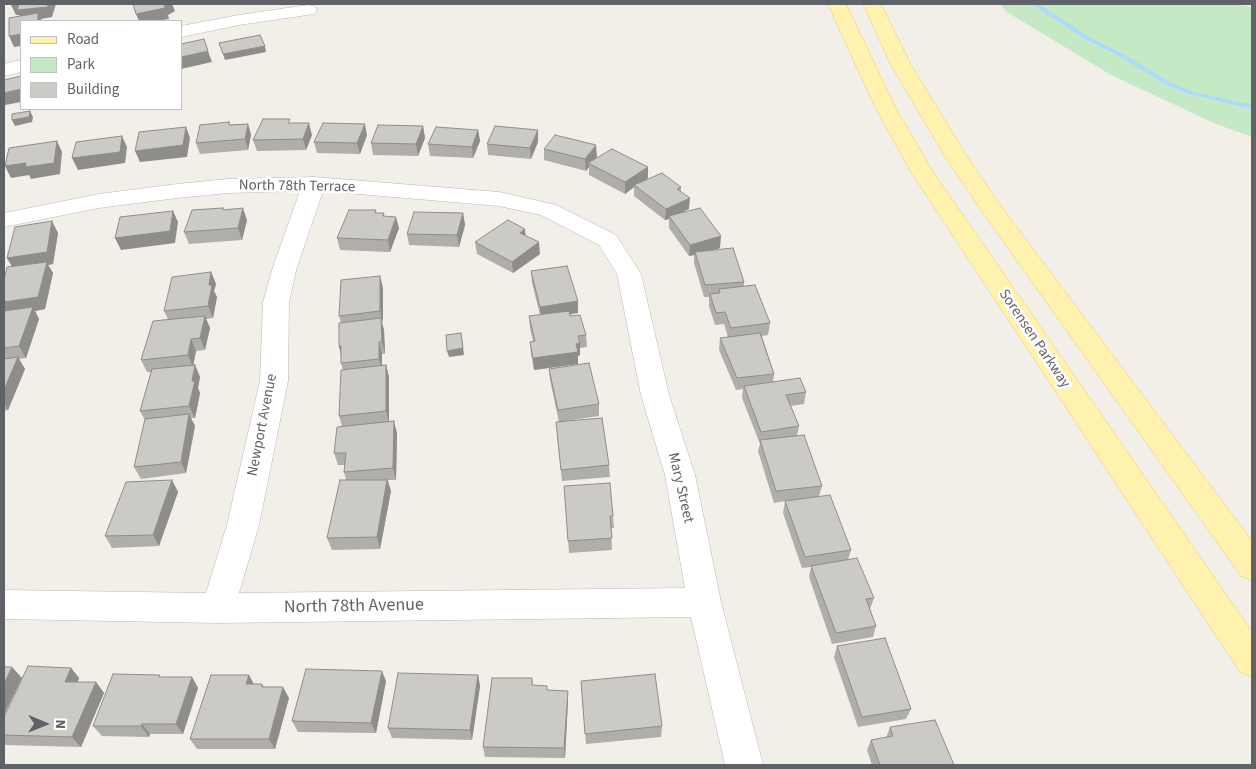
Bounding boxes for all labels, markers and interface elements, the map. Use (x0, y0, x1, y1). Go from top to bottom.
legend (20, 20, 182, 110)
text: Road (67, 29, 99, 50)
text: Park (67, 54, 95, 75)
text: Building (67, 79, 119, 100)
street label: North 78th Terrace (239, 177, 355, 197)
street label: Sorensen Parkway (994, 286, 1074, 392)
street label: Newport Avenue (244, 372, 282, 478)
street label: Mary Street (663, 451, 697, 525)
street label: North 78th Avenue (284, 595, 424, 619)
north arrow (20, 699, 70, 749)
text: N (50, 719, 70, 729)

